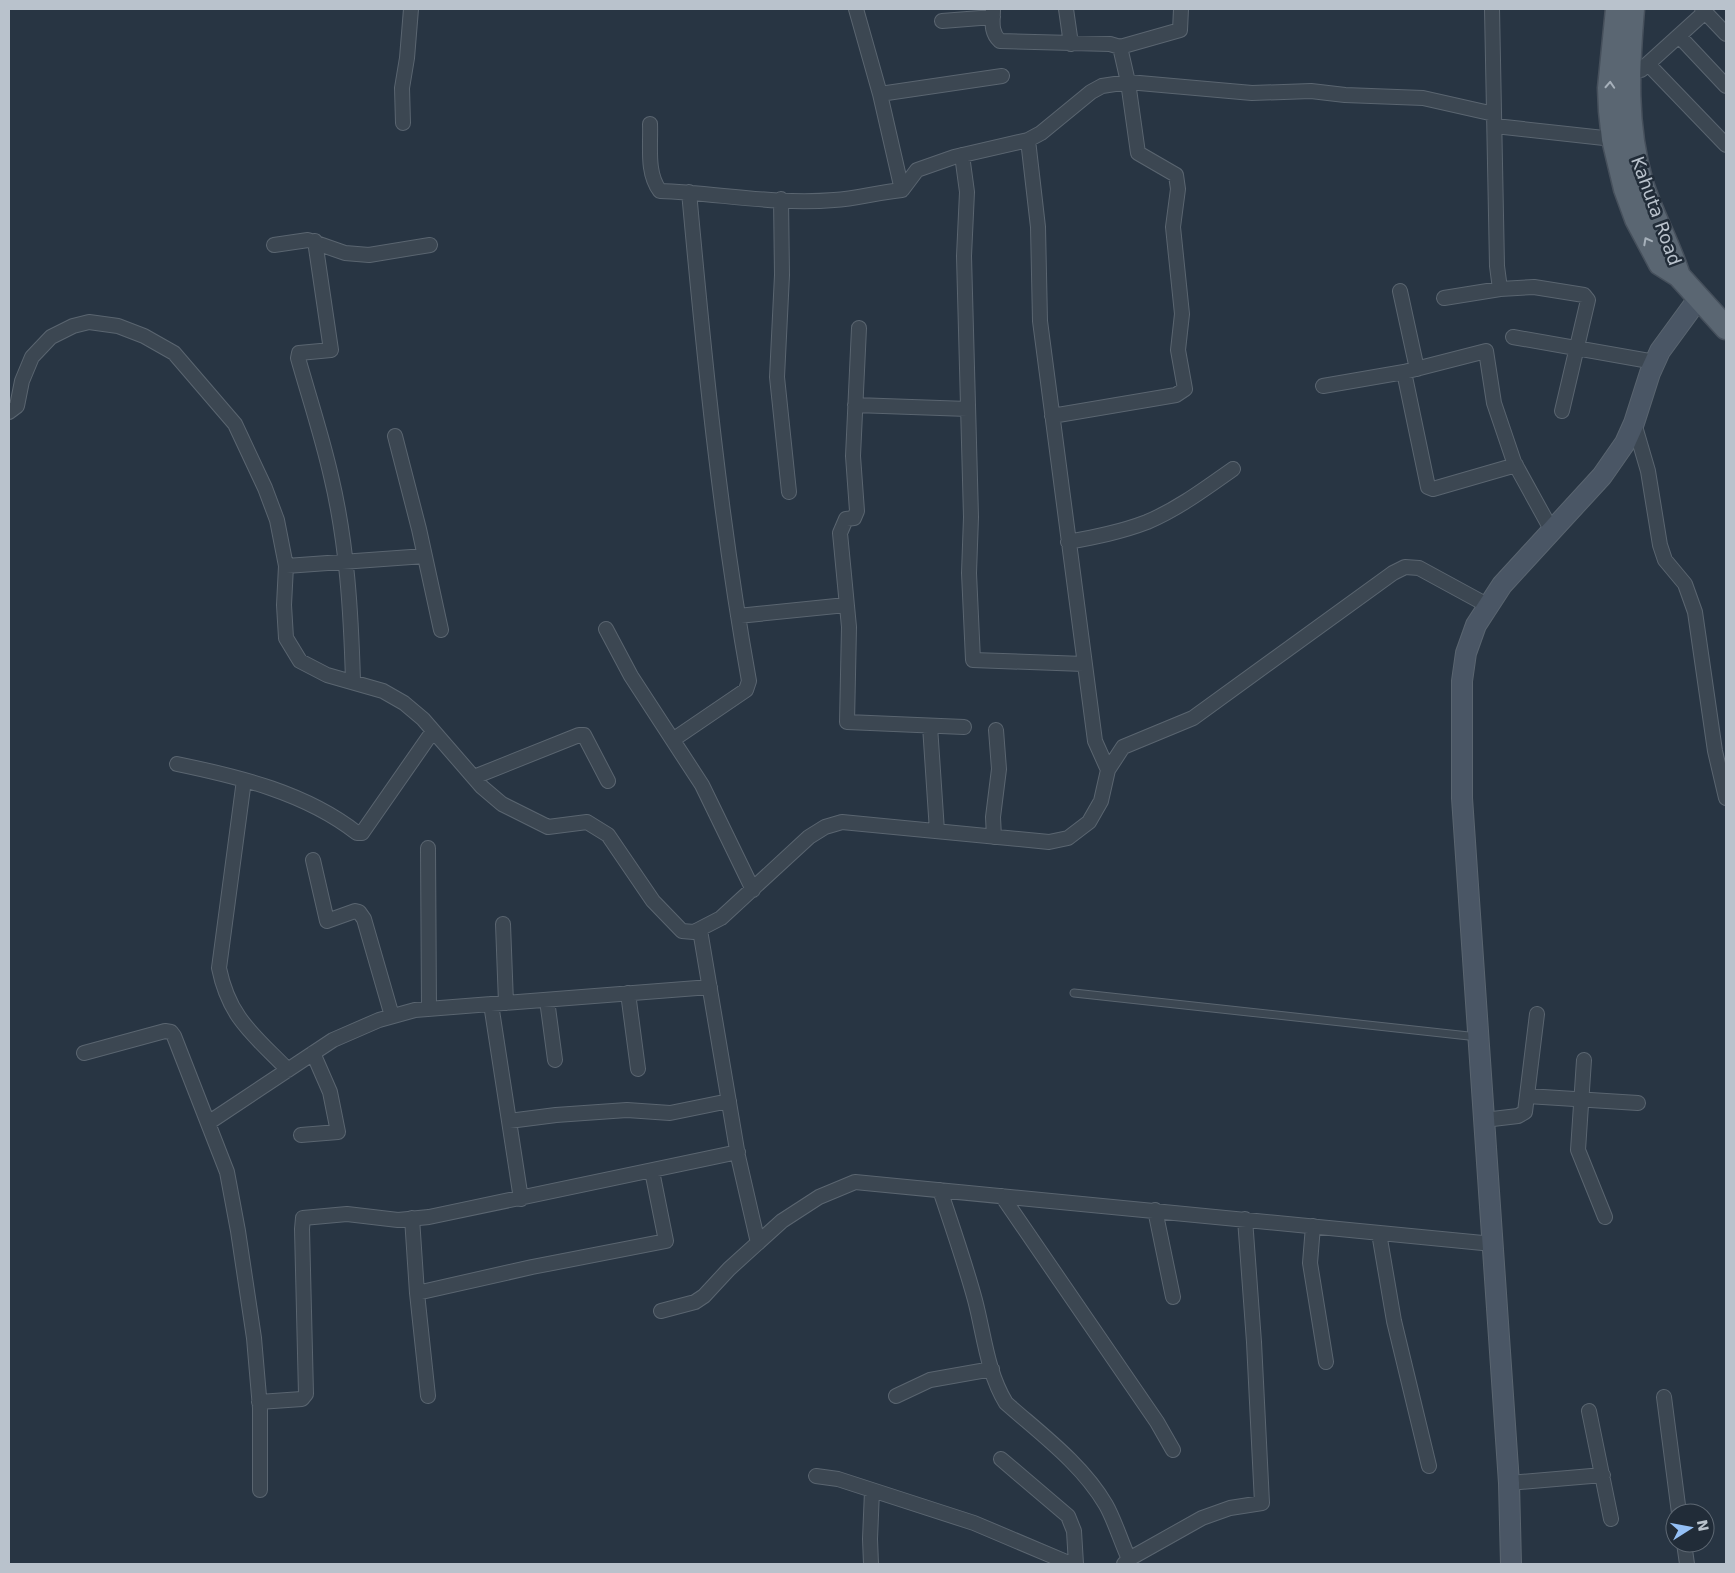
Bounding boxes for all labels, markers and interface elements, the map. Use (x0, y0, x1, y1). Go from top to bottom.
one-way arrow (1604, 80, 1615, 88)
street label: Kahuta Road (1627, 154, 1686, 268)
one-way arrow (1643, 237, 1653, 246)
north arrow (1665, 1503, 1715, 1553)
text: N (1694, 1518, 1712, 1533)

